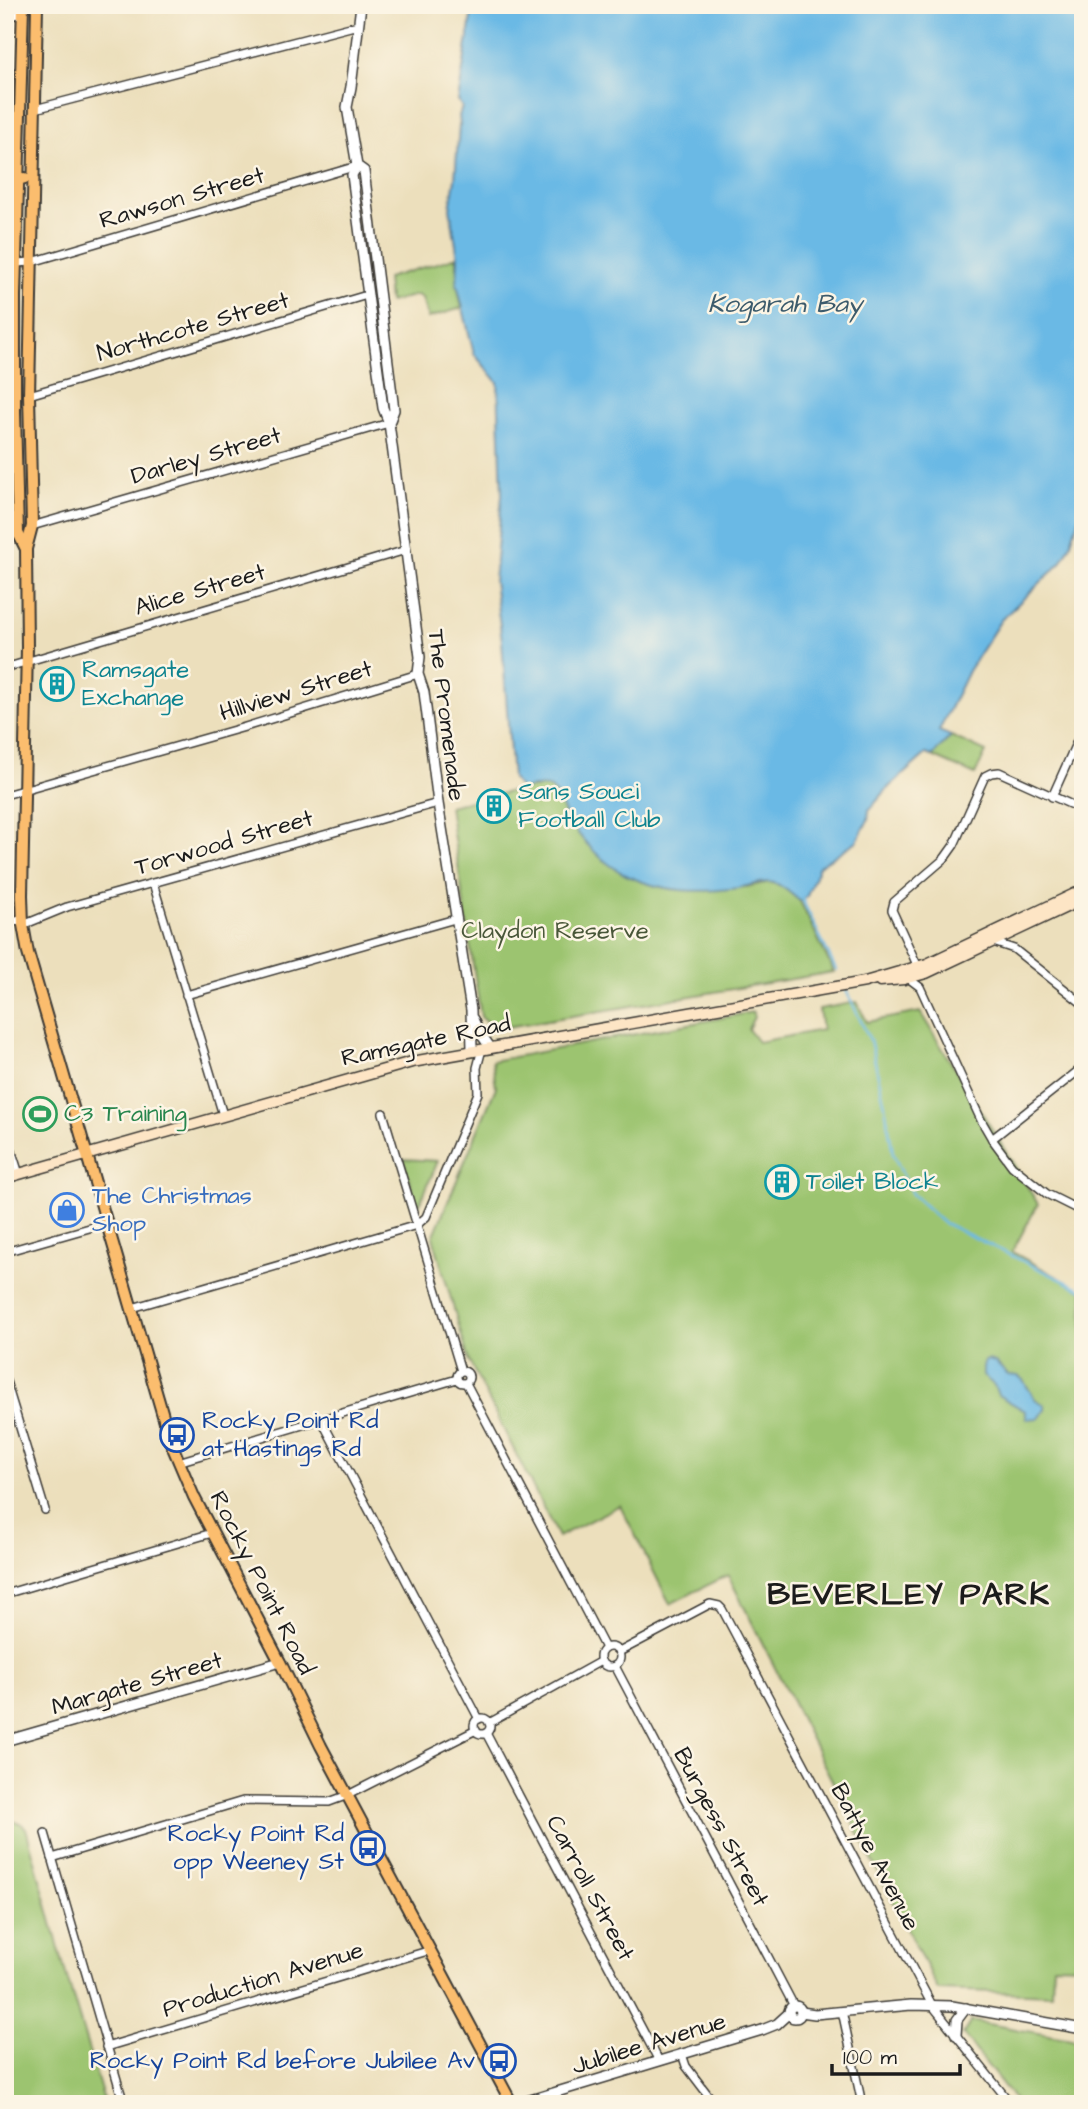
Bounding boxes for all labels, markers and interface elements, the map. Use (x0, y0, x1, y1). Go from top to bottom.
street label: Rawson Street (96, 158, 269, 238)
street label: Northcote Street (93, 283, 293, 371)
water label: Kogarah Bay (708, 286, 865, 323)
street label: Darley Street (127, 418, 286, 495)
street label: Alice Street (131, 555, 270, 625)
street label: The Promenade (419, 627, 473, 803)
street label: Hillview Street (216, 652, 377, 730)
place label: Ramsgate Exchange (82, 653, 189, 716)
building icon: Ramsgate Exchange (38, 665, 76, 703)
place label: Sans Souci Football Club (518, 775, 661, 837)
building icon: Sans Souci Football Club (475, 787, 513, 825)
street label: Torwood Street (131, 801, 317, 885)
park label: Claydon Reserve (461, 914, 649, 949)
street label: Ramsgate Road (338, 1006, 514, 1076)
sports icon: C3 Training (21, 1095, 59, 1133)
place label: C3 Training (64, 1097, 187, 1132)
building icon: Toilet Block (763, 1163, 801, 1201)
place label: Toilet Block (806, 1165, 939, 1199)
place label: The Christmas Shop (92, 1179, 252, 1241)
shop icon: The Christmas Shop (48, 1191, 86, 1229)
place label: Rocky Point Rd at Hastings Rd (202, 1404, 378, 1467)
bus stop icon: Rocky Point Rd at Hastings Rd (158, 1416, 196, 1454)
street label: Rocky Point Road (200, 1485, 323, 1681)
district label: BEVERLEY PARK (767, 1572, 1051, 1617)
street label: Margate Street (48, 1643, 227, 1726)
street label: Burgess Street (664, 1741, 777, 1913)
street label: Battye Avenue (821, 1777, 928, 1937)
street label: Carroll Street (537, 1809, 643, 1967)
place label: Rocky Point Rd opp Weeney St (168, 1817, 344, 1880)
bus stop icon: Rocky Point Rd opp Weeney St (349, 1829, 387, 1867)
street label: Production Avenue (158, 1933, 368, 2027)
street label: Jubilee Avenue (568, 2004, 730, 2084)
scale bar (832, 2032, 960, 2076)
bus stop icon: Rocky Point Rd before Jubilee Av (480, 2042, 518, 2080)
text: 100 m (843, 2043, 898, 2072)
place label: Rocky Point Rd before Jubilee Av (90, 2044, 476, 2079)

